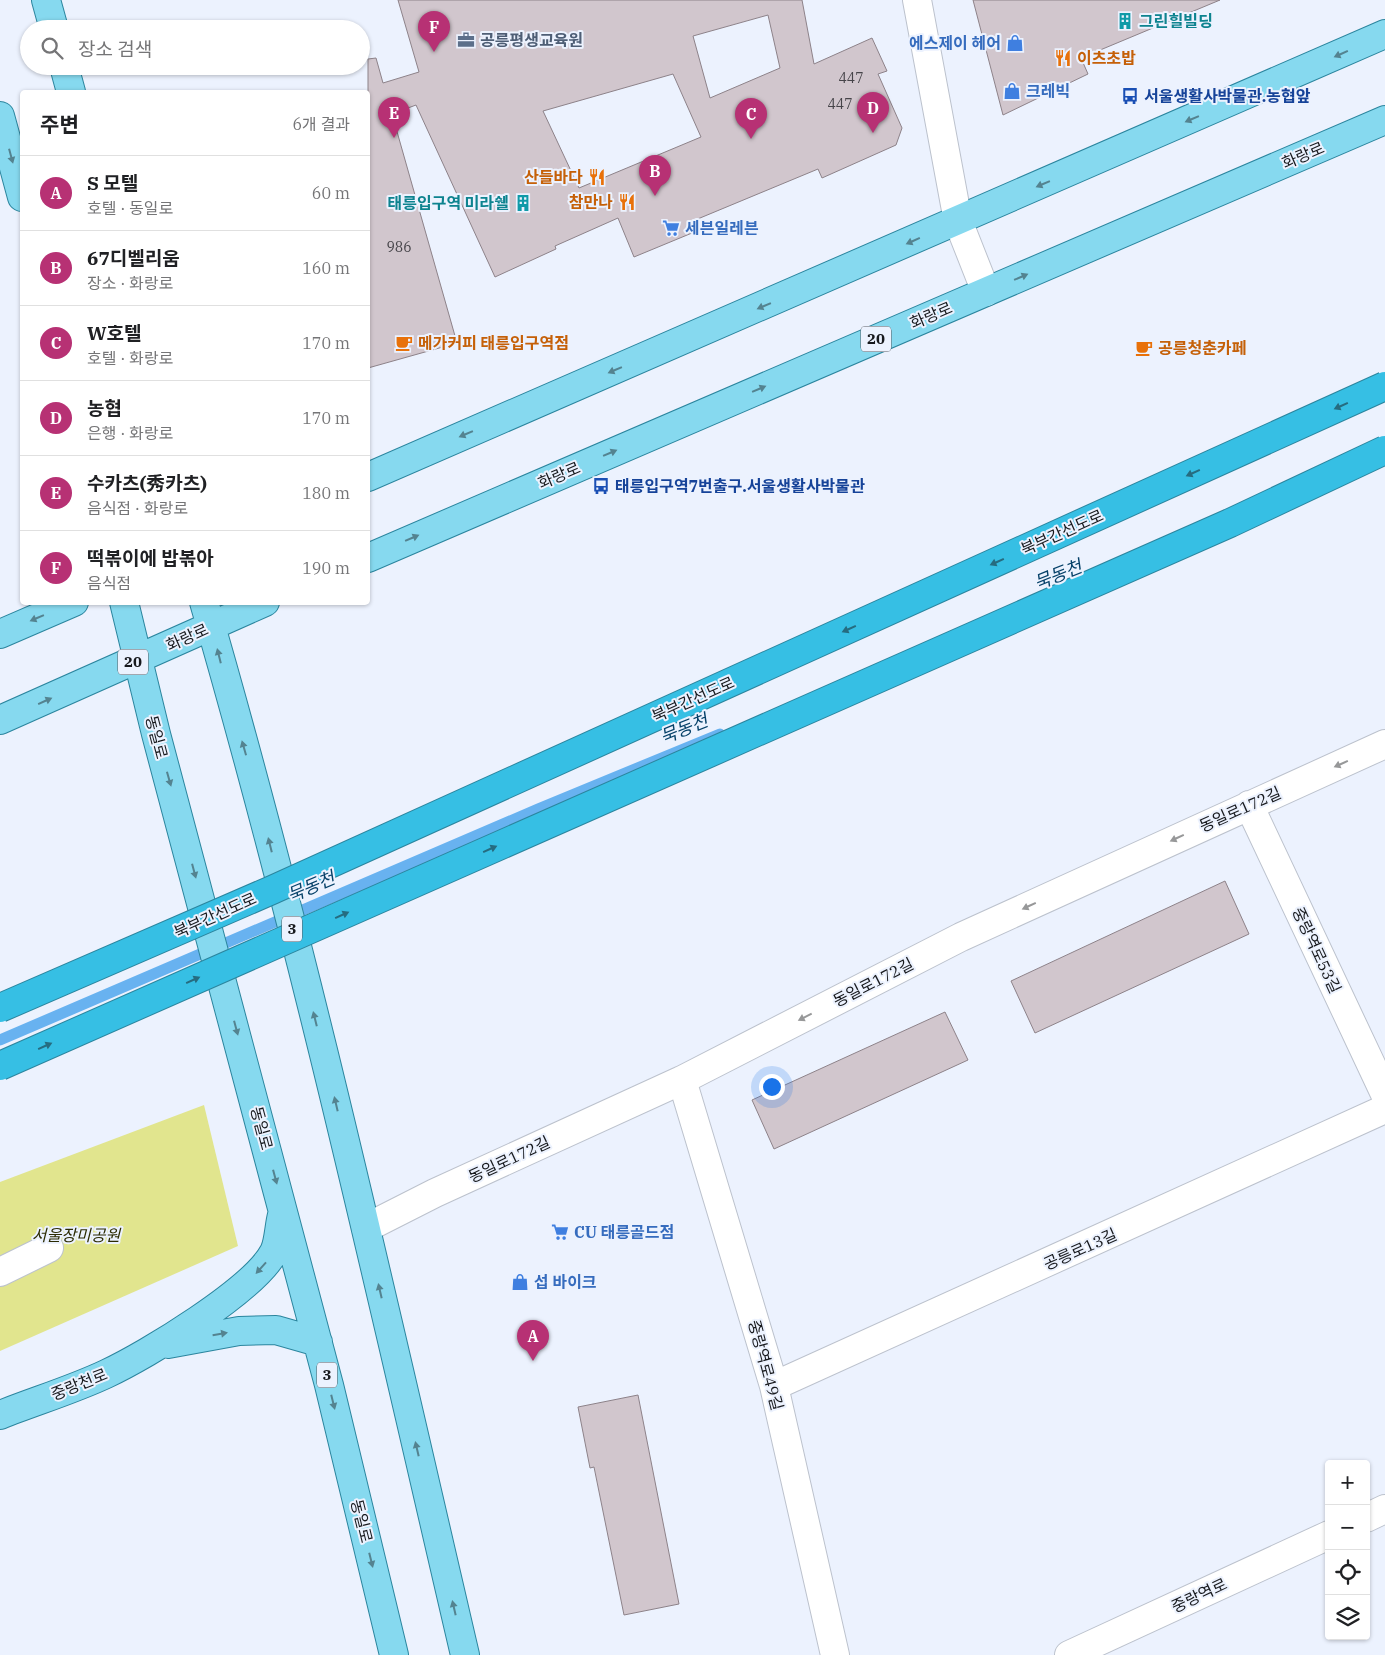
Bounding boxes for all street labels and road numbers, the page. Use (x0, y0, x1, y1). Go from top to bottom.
street label: 화랑로 (1279, 137, 1327, 173)
street label: 화랑로 (907, 297, 955, 333)
road number: 20 (861, 326, 891, 352)
street label: 화랑로 (535, 457, 583, 493)
street label: 북부간선도로 (1018, 505, 1107, 559)
street label: 화랑로 (163, 619, 211, 655)
road number: 20 (118, 650, 148, 674)
street label: 북부간선도로 (649, 672, 738, 726)
street label: 동일로 (142, 713, 172, 761)
street label: 동일로172길 (1196, 782, 1284, 836)
street label: 북부간선도로 (171, 888, 260, 942)
street label: 중랑역로53길 (1288, 904, 1346, 996)
road number: 3 (282, 916, 302, 942)
street label: 동일로172길 (829, 953, 917, 1011)
street label: 동일로 (247, 1104, 277, 1152)
street label: 동일로172길 (465, 1131, 553, 1187)
street label: 공릉로13길 (1040, 1224, 1120, 1274)
street label: 중랑역로49길 (744, 1318, 788, 1412)
road number: 3 (317, 1362, 337, 1388)
street label: 중랑천로 (48, 1364, 110, 1404)
street label: 동일로 (347, 1497, 377, 1545)
street label: 중랑역로 (1168, 1573, 1230, 1617)

